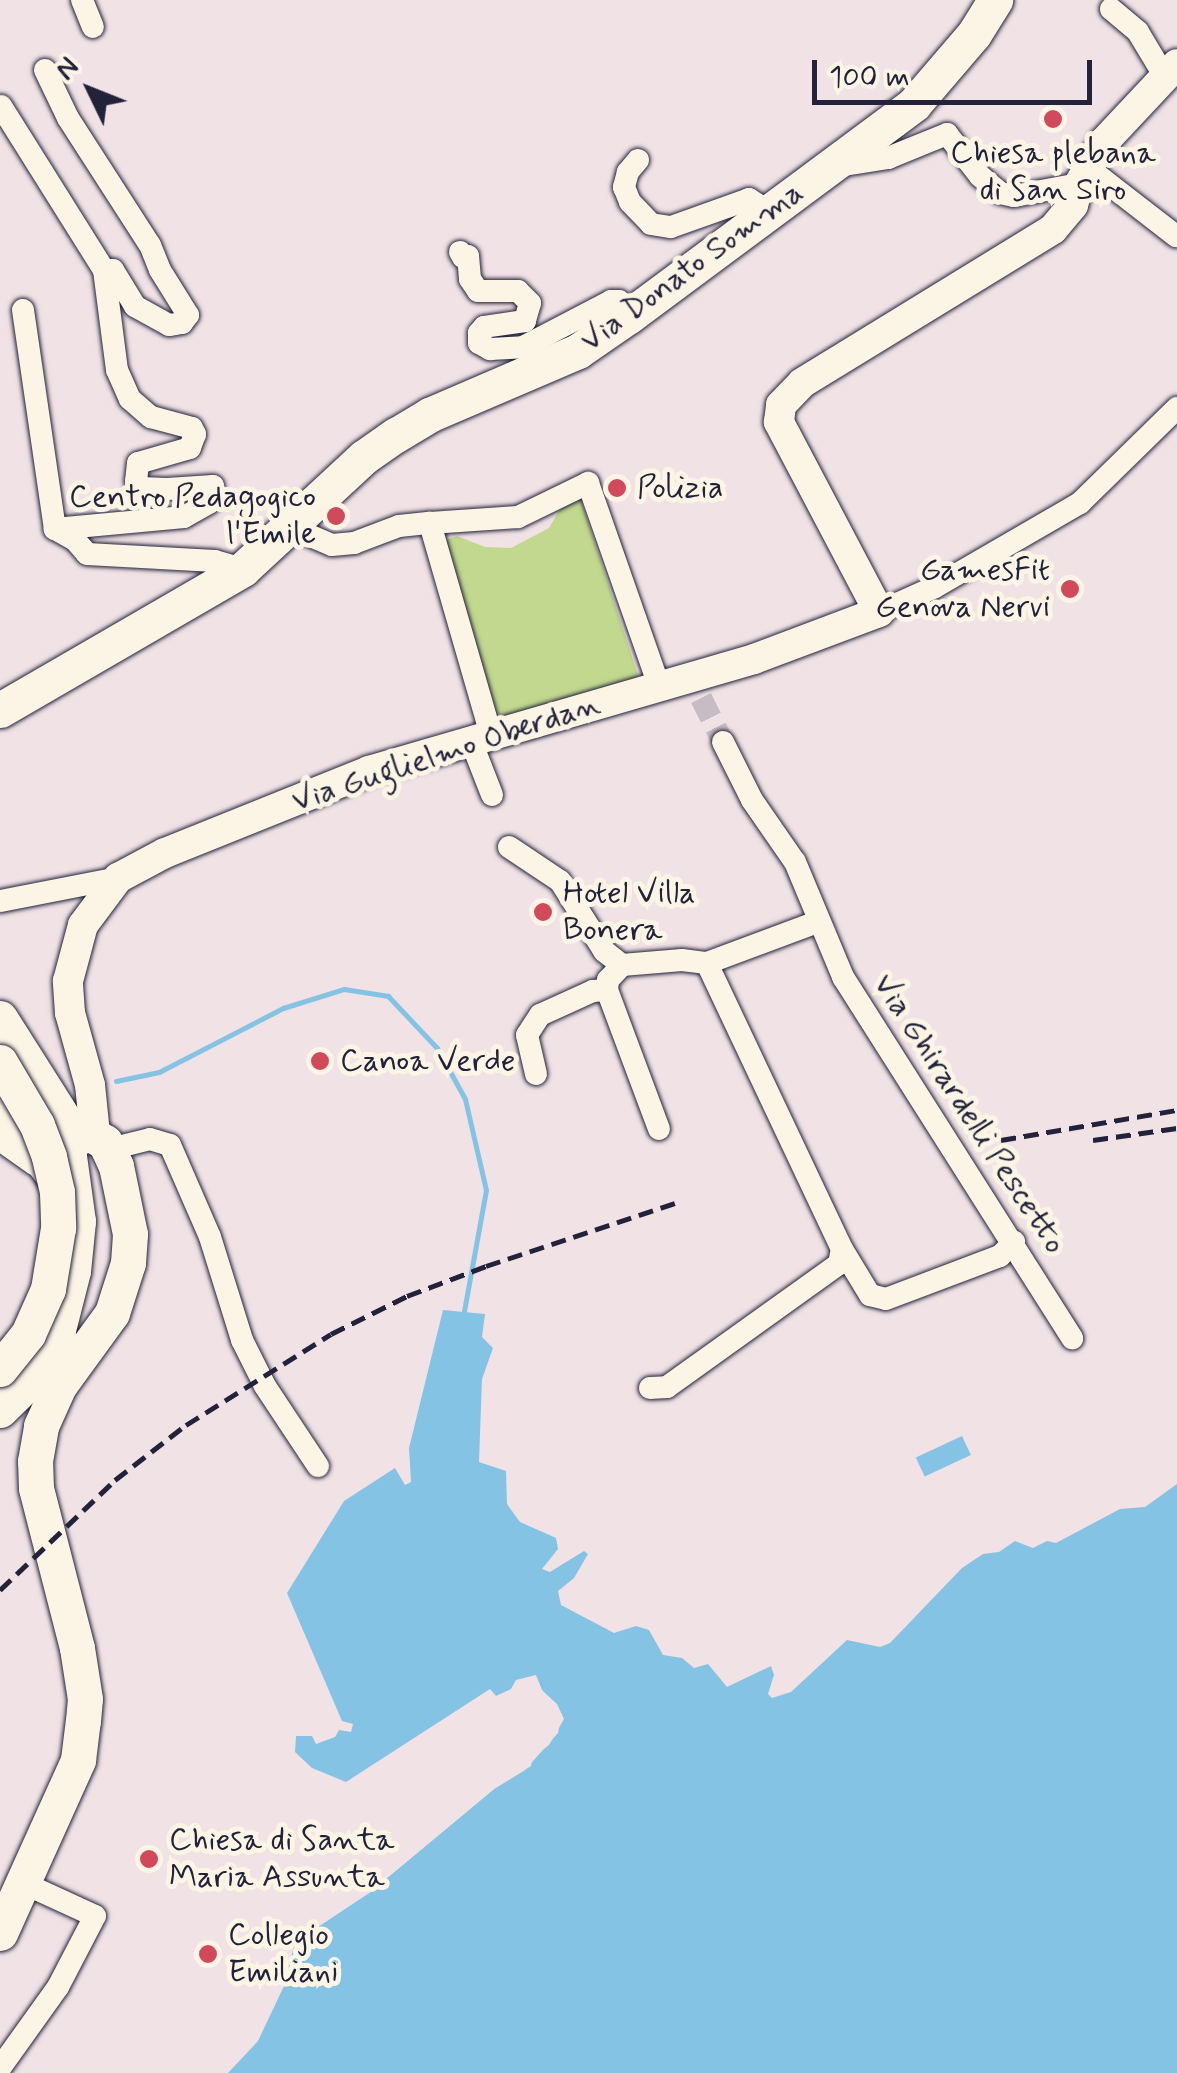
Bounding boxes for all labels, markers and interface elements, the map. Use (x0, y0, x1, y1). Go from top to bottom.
north arrow (40, 40, 140, 140)
scale bar (817, 40, 1097, 102)
text: N (48, 50, 88, 89)
text: 100 m (829, 58, 910, 97)
marker: Chiesa plebana di San Siro (1042, 108, 1064, 130)
place label: Chiesa plebana di San Siro (950, 135, 1156, 210)
street label: Via Donato Somma (573, 173, 811, 361)
place label: Polizia (637, 469, 723, 507)
marker: Polizia (606, 477, 628, 499)
place label: Centro Pedagogico l'Emile (69, 479, 316, 554)
marker: Centro Pedagogico l'Emile (325, 505, 347, 527)
place label: GamesFit Genova Nervi (875, 552, 1050, 627)
marker: GamesFit Genova Nervi (1059, 578, 1081, 600)
street label: Via Guglielmo Oberdan (288, 685, 604, 821)
place label: Hotel Villa Bonera (563, 875, 695, 950)
marker: Hotel Villa Bonera (532, 901, 554, 923)
street label: Via Ghirardelli Pescetto (865, 968, 1073, 1260)
place label: Canoa Verde (340, 1042, 515, 1080)
marker: Canoa Verde (309, 1050, 331, 1072)
place label: Chiesa di Santa Maria Assunta (169, 1822, 385, 1897)
marker: Chiesa di Santa Maria Assunta (138, 1848, 160, 1870)
place label: Collegio Emiliani (228, 1917, 338, 1992)
marker: Collegio Emiliani (197, 1943, 219, 1965)

